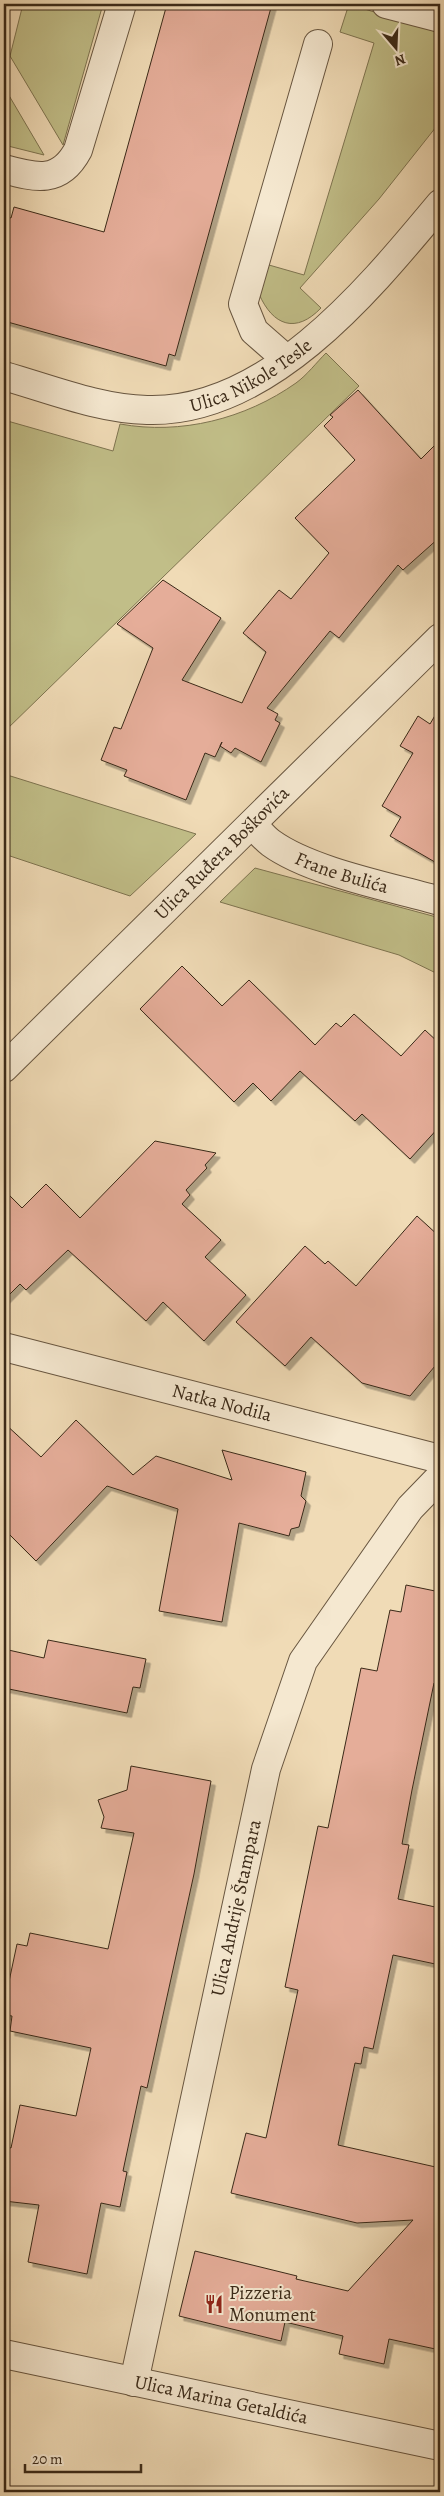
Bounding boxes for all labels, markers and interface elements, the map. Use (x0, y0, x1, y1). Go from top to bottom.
north arrow (372, 22, 422, 72)
text: N (392, 49, 408, 70)
street label: Ulica Nikole Tesle (187, 333, 318, 419)
street label: Ulica Ruđera Boškovića (149, 780, 295, 926)
street label: Frane Bulića (291, 845, 391, 900)
street label: Natka Nodila (169, 1378, 275, 1428)
street label: Ulica Andrije Štampara (204, 1817, 268, 1999)
place label: Pizzeria Monument (229, 2280, 316, 2328)
restaurant icon: Pizzeria Monument (203, 2293, 225, 2315)
street label: Ulica Marina Getaldića (132, 2369, 311, 2431)
scale bar (25, 2441, 141, 2473)
text: 20 m (32, 2449, 63, 2469)

